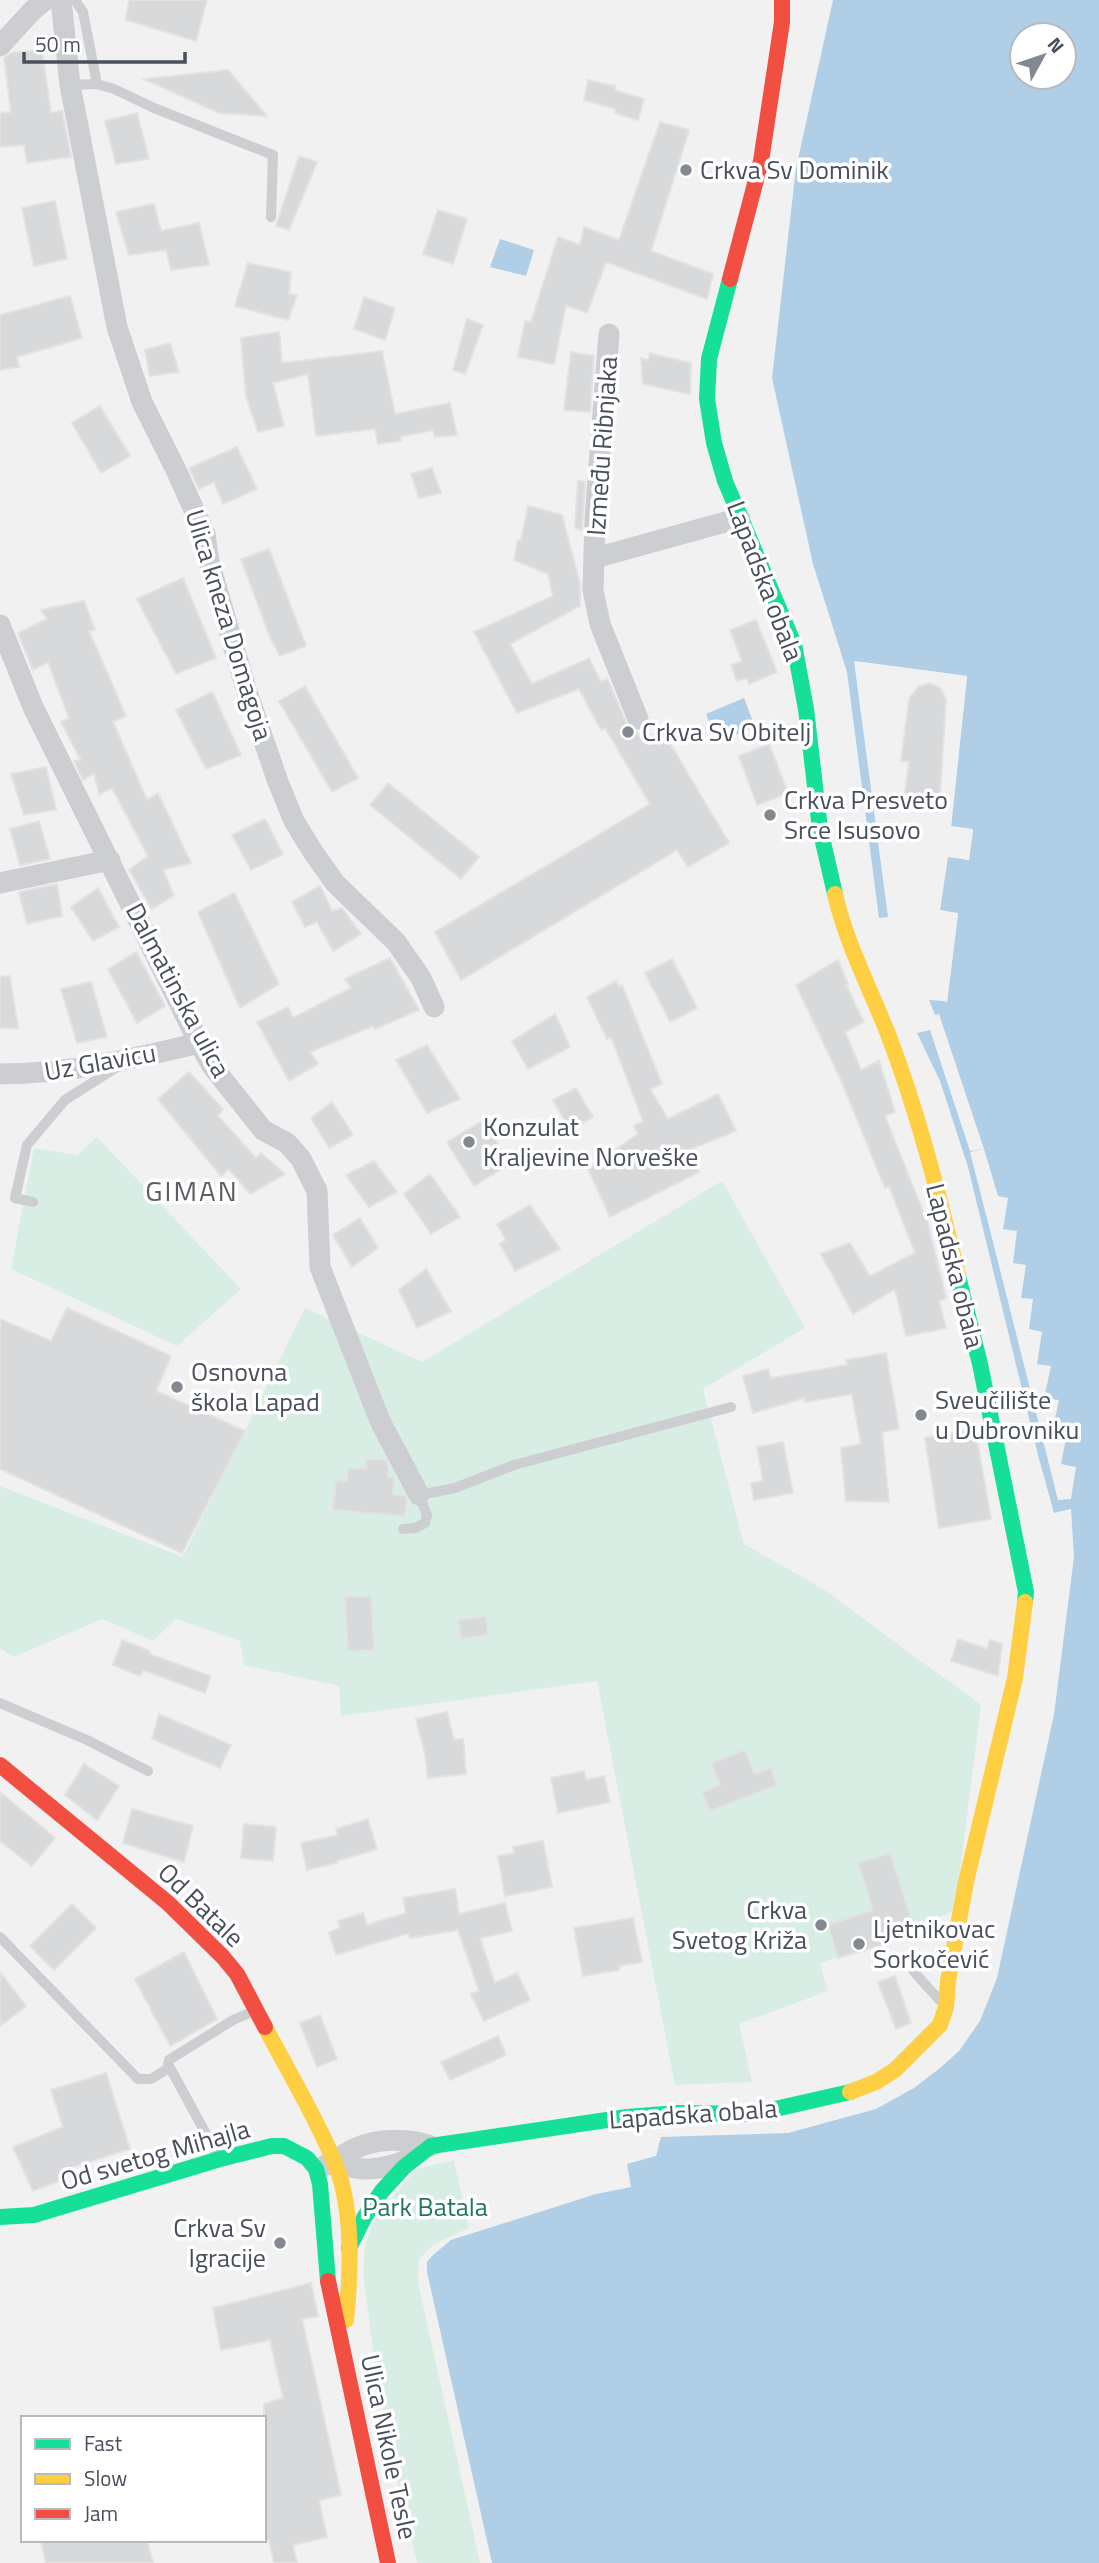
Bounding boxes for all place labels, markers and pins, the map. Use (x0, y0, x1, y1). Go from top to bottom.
place label: Crkva Sv Dominik (700, 150, 889, 189)
marker: Crkva Sv Dominik (678, 162, 694, 178)
place label: Crkva Sv Obitelj (642, 712, 811, 751)
marker: Crkva Sv Obitelj (620, 724, 636, 740)
place label: Crkva Presveto Srce Isusovo (784, 780, 948, 849)
marker: Crkva Presveto Srce Isusovo (762, 807, 778, 823)
place label: Konzulat Kraljevine Norveške (483, 1107, 698, 1176)
marker: Konzulat Kraljevine Norveške (461, 1134, 477, 1150)
place label: Osnovna škola Lapad (191, 1352, 320, 1421)
marker: Osnovna škola Lapad (169, 1379, 185, 1395)
place label: Sveučilište u Dubrovniku (935, 1380, 1079, 1449)
marker: Sveučilište u Dubrovniku (913, 1407, 929, 1423)
place label: Crkva Svetog Križa (672, 1890, 807, 1959)
place label: Ljetnikovac Sorkočević (873, 1909, 995, 1978)
marker: Crkva Svetog Križa (813, 1917, 829, 1933)
marker: Ljetnikovac Sorkočević (851, 1936, 867, 1952)
place label: Crkva Sv Igracije (173, 2208, 266, 2277)
marker: Crkva Sv Igracije (272, 2235, 288, 2251)

